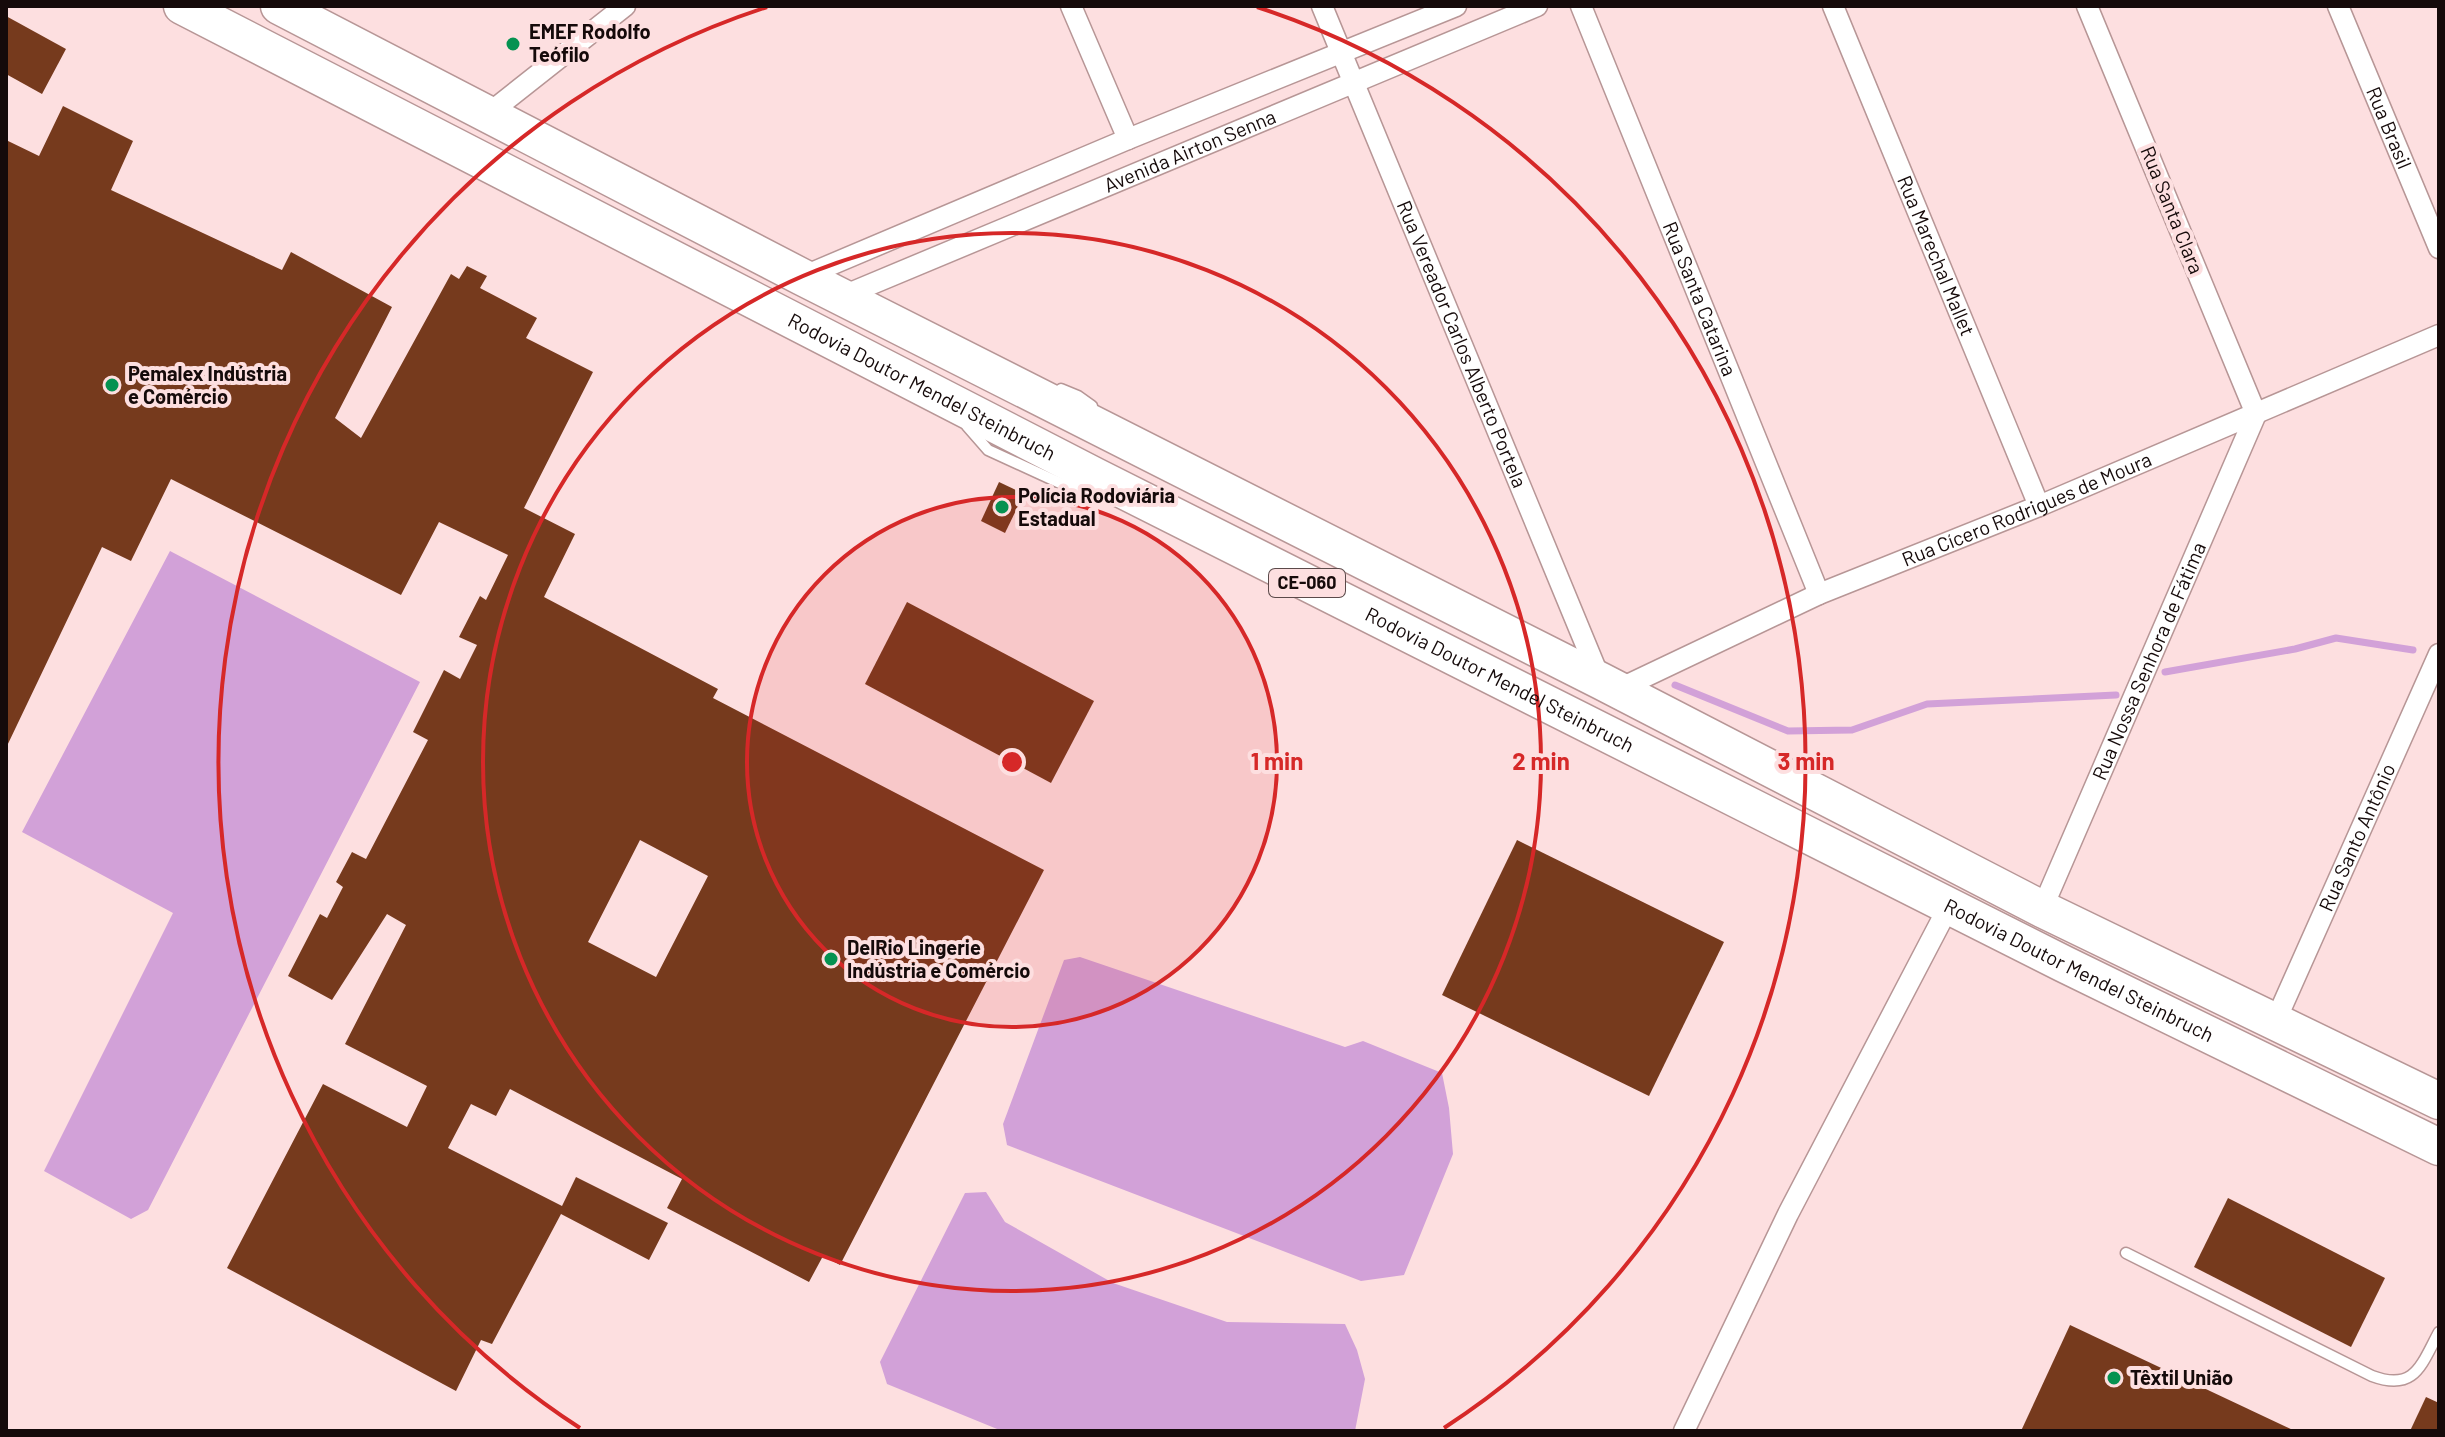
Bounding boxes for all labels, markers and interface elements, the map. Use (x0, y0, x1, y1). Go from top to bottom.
place label: EMEF Rodolfo Teófilo (529, 19, 651, 66)
marker: EMEF Rodolfo Teófilo (504, 35, 522, 53)
street label: Rua Brasil (2362, 83, 2418, 172)
street label: Avenida Airton Senna (1100, 104, 1279, 197)
street label: Rua Santa Clara (2136, 142, 2209, 277)
street label: Rua Marechal Mallet (1893, 172, 1980, 339)
street label: Rua Vereador Carlos Alberto Portela (1393, 197, 1533, 491)
street label: Rua Santa Catarina (1659, 218, 1742, 379)
street label: Rodovia Doutor Mendel Steinbruch (784, 307, 1060, 465)
place label: Pemalex Indústria e Comércio (128, 361, 287, 408)
marker: Pemalex Indústria e Comércio (103, 376, 121, 394)
street label: Rua Cícero Rodrigues de Moura (1898, 446, 2155, 571)
place label: Polícia Rodoviária Estadual (1018, 483, 1175, 530)
marker: Polícia Rodoviária Estadual (993, 498, 1011, 516)
street label: Rua Nossa Senhora de Fátima (2086, 538, 2210, 783)
road number: CE-060 (1269, 569, 1345, 597)
street label: Rodovia Doutor Mendel Steinbruch (1362, 601, 1639, 757)
text: 1 min (1251, 746, 1303, 775)
text: 2 min (1512, 746, 1570, 775)
text: 3 min (1777, 746, 1835, 775)
centre of rings (998, 748, 1026, 776)
street label: Rua Santo Antônio (2313, 759, 2400, 915)
street label: Rodovia Doutor Mendel Steinbruch (1941, 893, 2218, 1046)
place label: DelRio Lingerie Indústria e Comércio (847, 935, 1030, 982)
marker: DelRio Lingerie Indústria e Comércio (822, 950, 840, 968)
place label: Têxtil União (2130, 1365, 2233, 1389)
marker: Têxtil União (2105, 1369, 2123, 1387)

